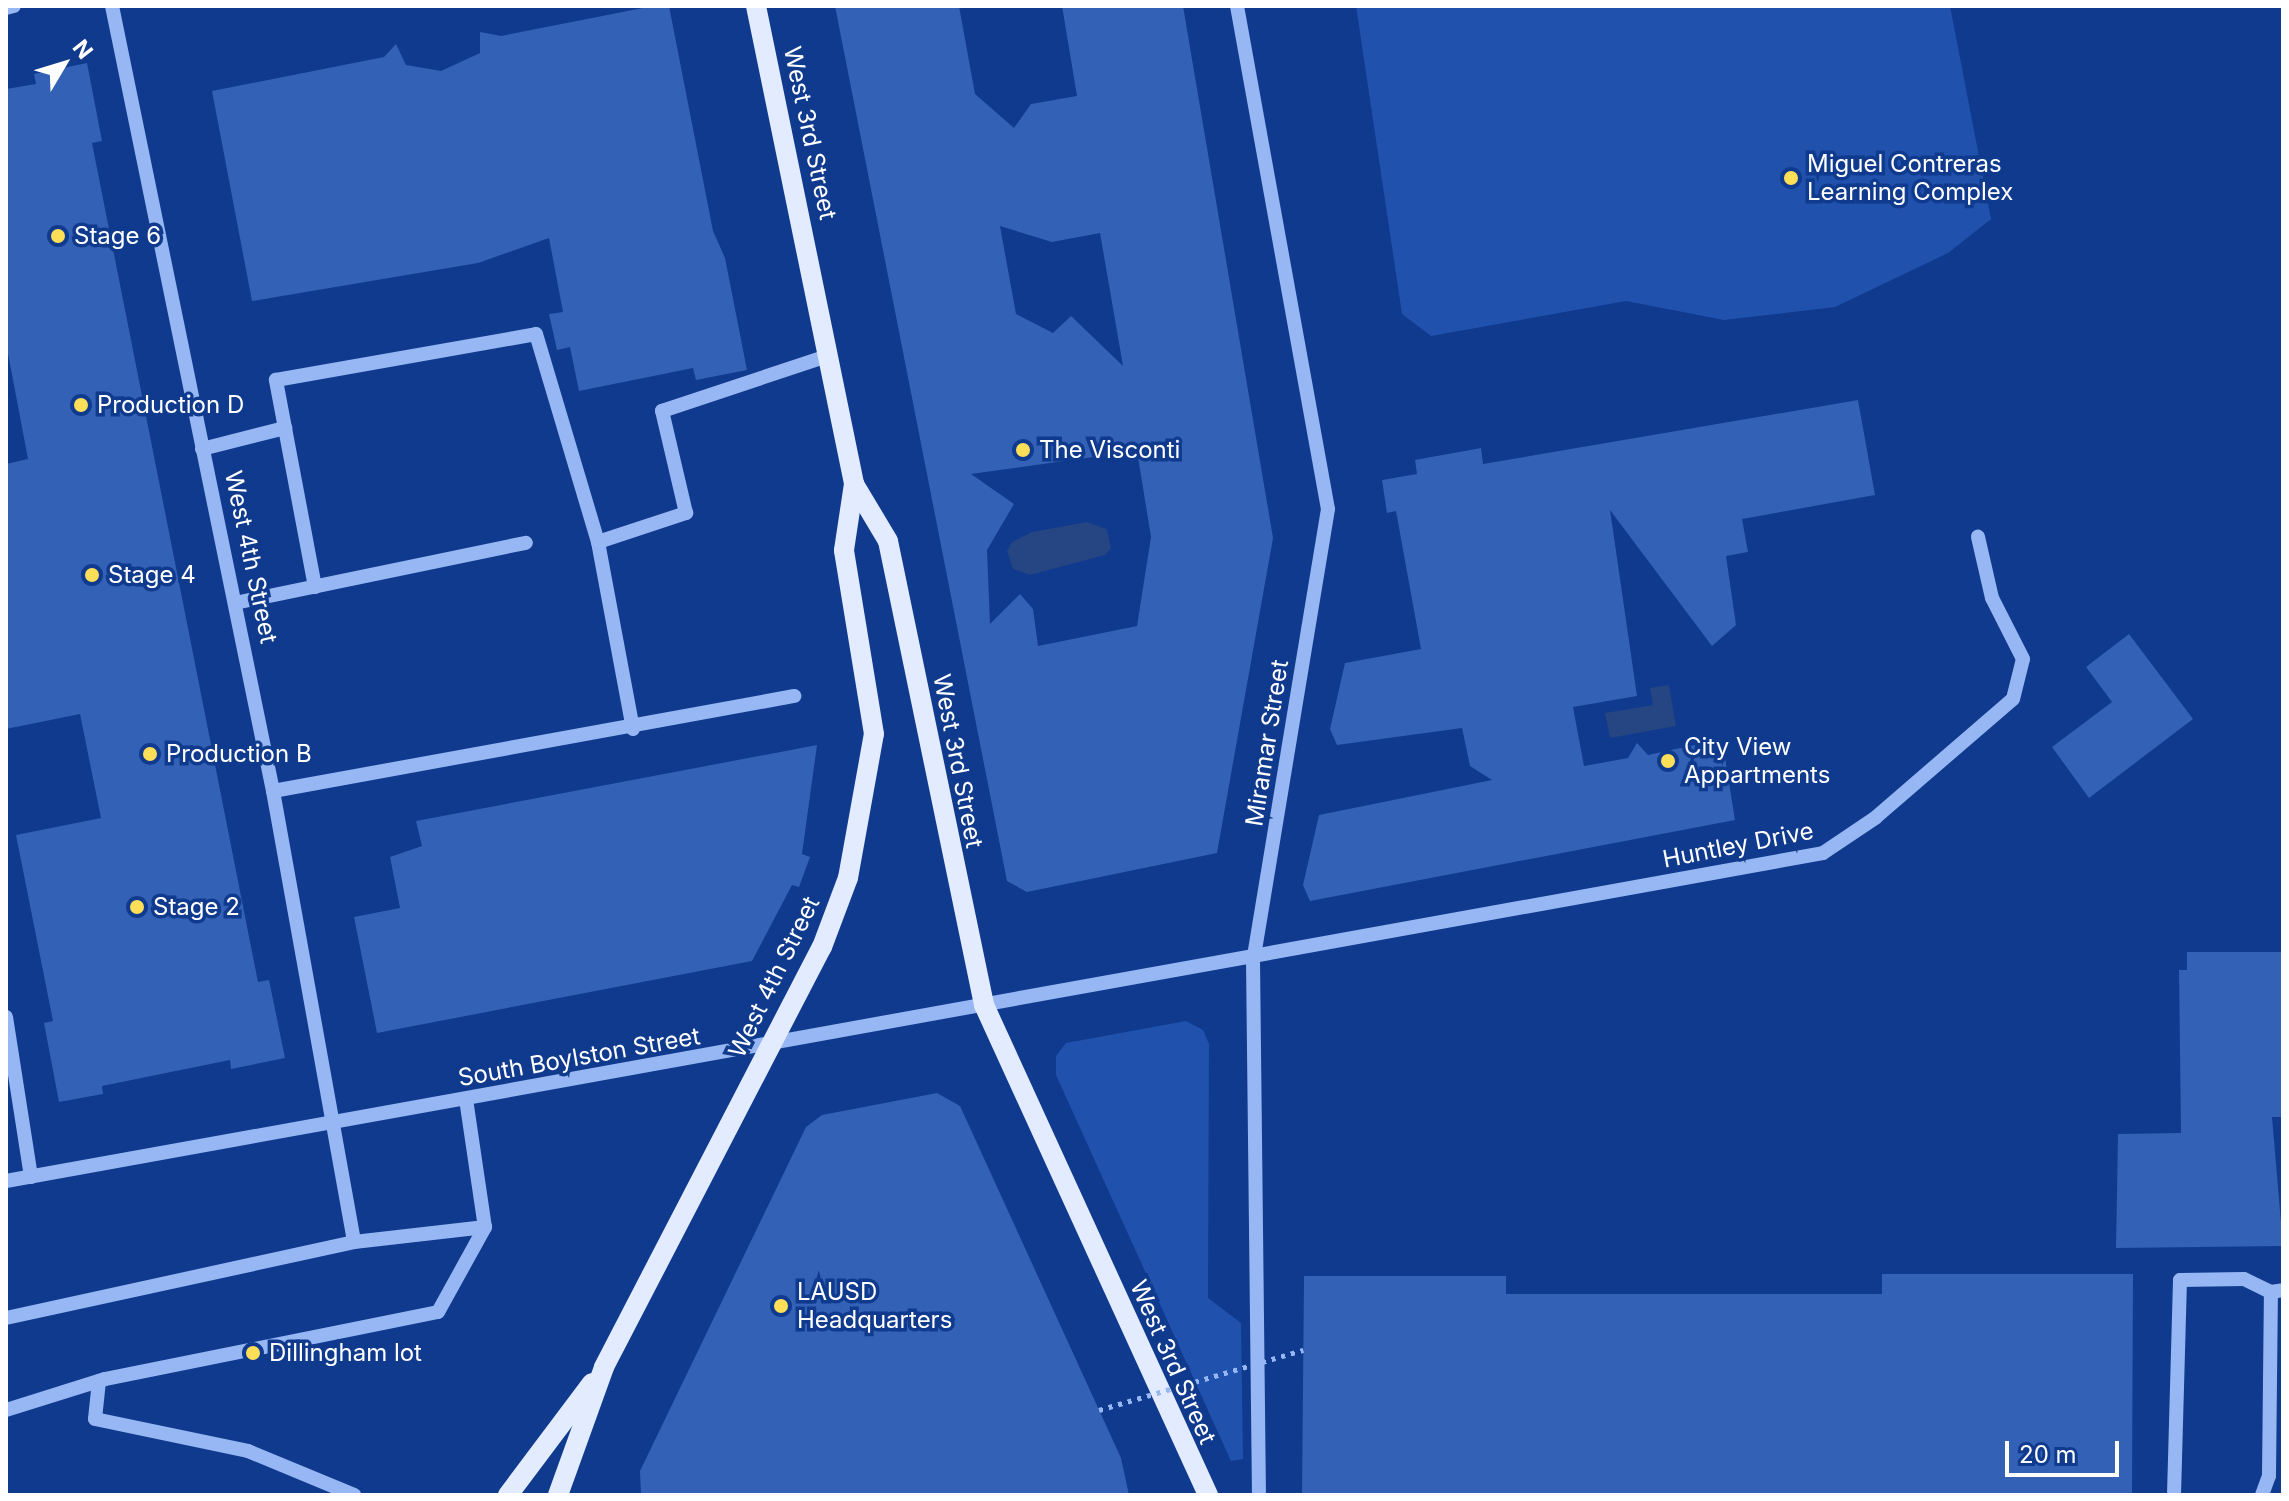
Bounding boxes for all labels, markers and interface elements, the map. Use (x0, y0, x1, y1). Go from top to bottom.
north arrow (24, 24, 104, 104)
text: N (68, 35, 98, 64)
street label: West 3rd Street (778, 44, 842, 222)
place label: Miguel Contreras Learning Complex (1807, 150, 2013, 206)
marker: Miguel Contreras Learning Complex (1782, 169, 1800, 187)
place label: Stage 6 (74, 222, 161, 250)
marker: Stage 6 (49, 227, 67, 245)
place label: Production D (97, 391, 244, 419)
marker: Production D (72, 396, 90, 414)
place label: The Visconti (1039, 436, 1180, 464)
marker: The Visconti (1014, 441, 1032, 459)
street label: West 4th Street (219, 468, 283, 646)
place label: Stage 4 (108, 561, 196, 589)
marker: Stage 4 (83, 566, 101, 584)
street label: Miramar Street (1240, 658, 1294, 828)
street label: West 3rd Street (927, 672, 989, 850)
place label: City View Appartments (1684, 733, 1830, 789)
place label: Production B (166, 740, 312, 768)
marker: Production B (141, 745, 159, 763)
marker: City View Appartments (1659, 752, 1677, 770)
street label: Huntley Drive (1660, 816, 1816, 874)
street label: West 4th Street (723, 892, 825, 1062)
place label: Stage 2 (153, 893, 240, 921)
marker: Stage 2 (128, 898, 146, 916)
street label: South Boylston Street (456, 1022, 702, 1092)
street label: West 3rd Street (1124, 1276, 1222, 1448)
place label: LAUSD Headquarters (797, 1278, 952, 1334)
marker: LAUSD Headquarters (772, 1297, 790, 1315)
place label: Dillingham lot (269, 1339, 422, 1367)
marker: Dillingham lot (244, 1344, 262, 1362)
scale bar (2009, 1425, 2123, 1475)
text: 20 m (2019, 1440, 2077, 1469)

